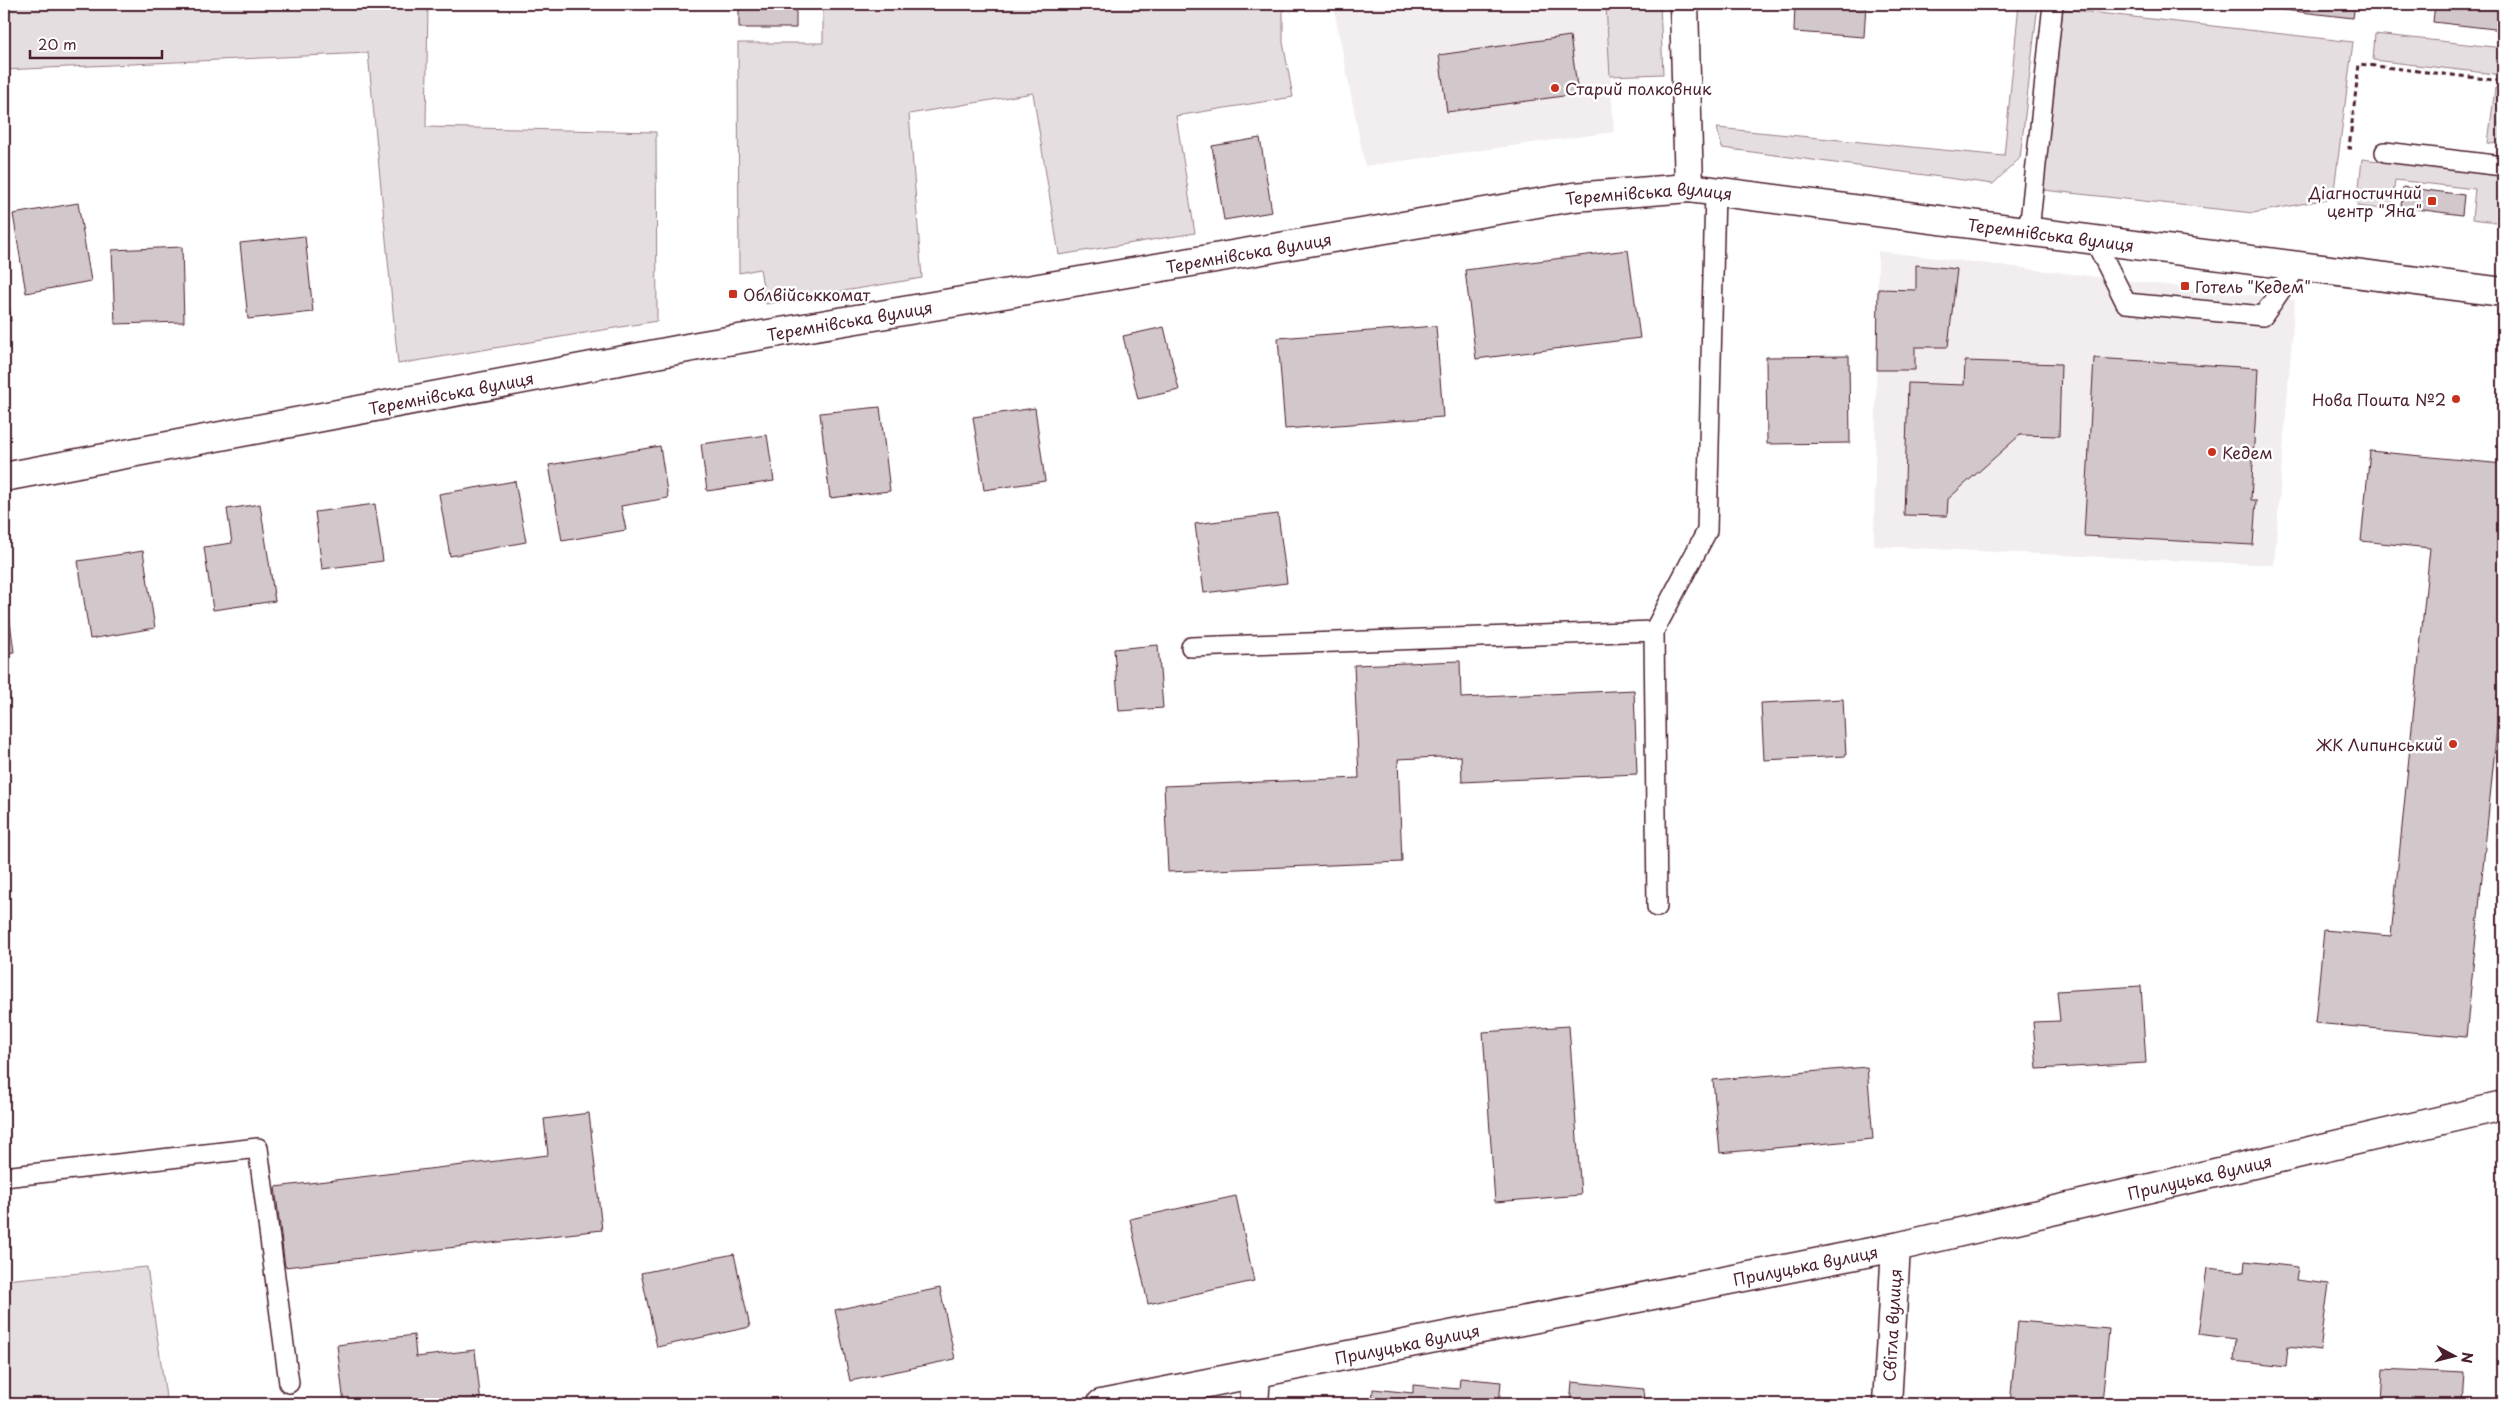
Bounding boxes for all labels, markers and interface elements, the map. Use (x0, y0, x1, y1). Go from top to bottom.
scale bar (30, 28, 162, 60)
text: 20 m (38, 32, 77, 55)
place label: Старий полковник (1565, 76, 1712, 100)
marker: Старий полковник (1549, 82, 1561, 94)
street label: Теремнівська вулиця (1563, 176, 1734, 210)
place label: Діагностичний центр "Яна" (2308, 180, 2422, 222)
marker: Діагностичний центр "Яна" (2426, 195, 2438, 207)
street label: Теремнівська вулиця (1966, 212, 2136, 257)
street label: Теремнівська вулиця (1164, 226, 1333, 278)
place label: Готель "Кедем" (2195, 274, 2311, 298)
marker: Готель "Кедем" (2179, 280, 2191, 292)
place label: Облвійськкомат (743, 282, 871, 306)
marker: Облвійськкомат (727, 288, 739, 300)
street label: Теремнівська вулиця (765, 294, 934, 346)
street label: Теремнівська вулиця (366, 365, 536, 420)
place label: Нова Пошта №2 (2312, 387, 2446, 411)
marker: Нова Пошта №2 (2450, 393, 2462, 405)
place label: Кедем (2222, 440, 2273, 464)
marker: Кедем (2206, 446, 2218, 458)
place label: ЖК Липинський (2316, 732, 2443, 756)
marker: ЖК Липинський (2447, 738, 2459, 750)
street label: Прилуцька вулиця (2125, 1148, 2274, 1205)
street label: Прилуцька вулиця (1731, 1239, 1880, 1291)
street label: Світла вулиця (1876, 1268, 1907, 1382)
street label: Прилуцька вулиця (1332, 1318, 1482, 1370)
north arrow (2430, 1330, 2480, 1380)
text: N (2456, 1351, 2478, 1364)

